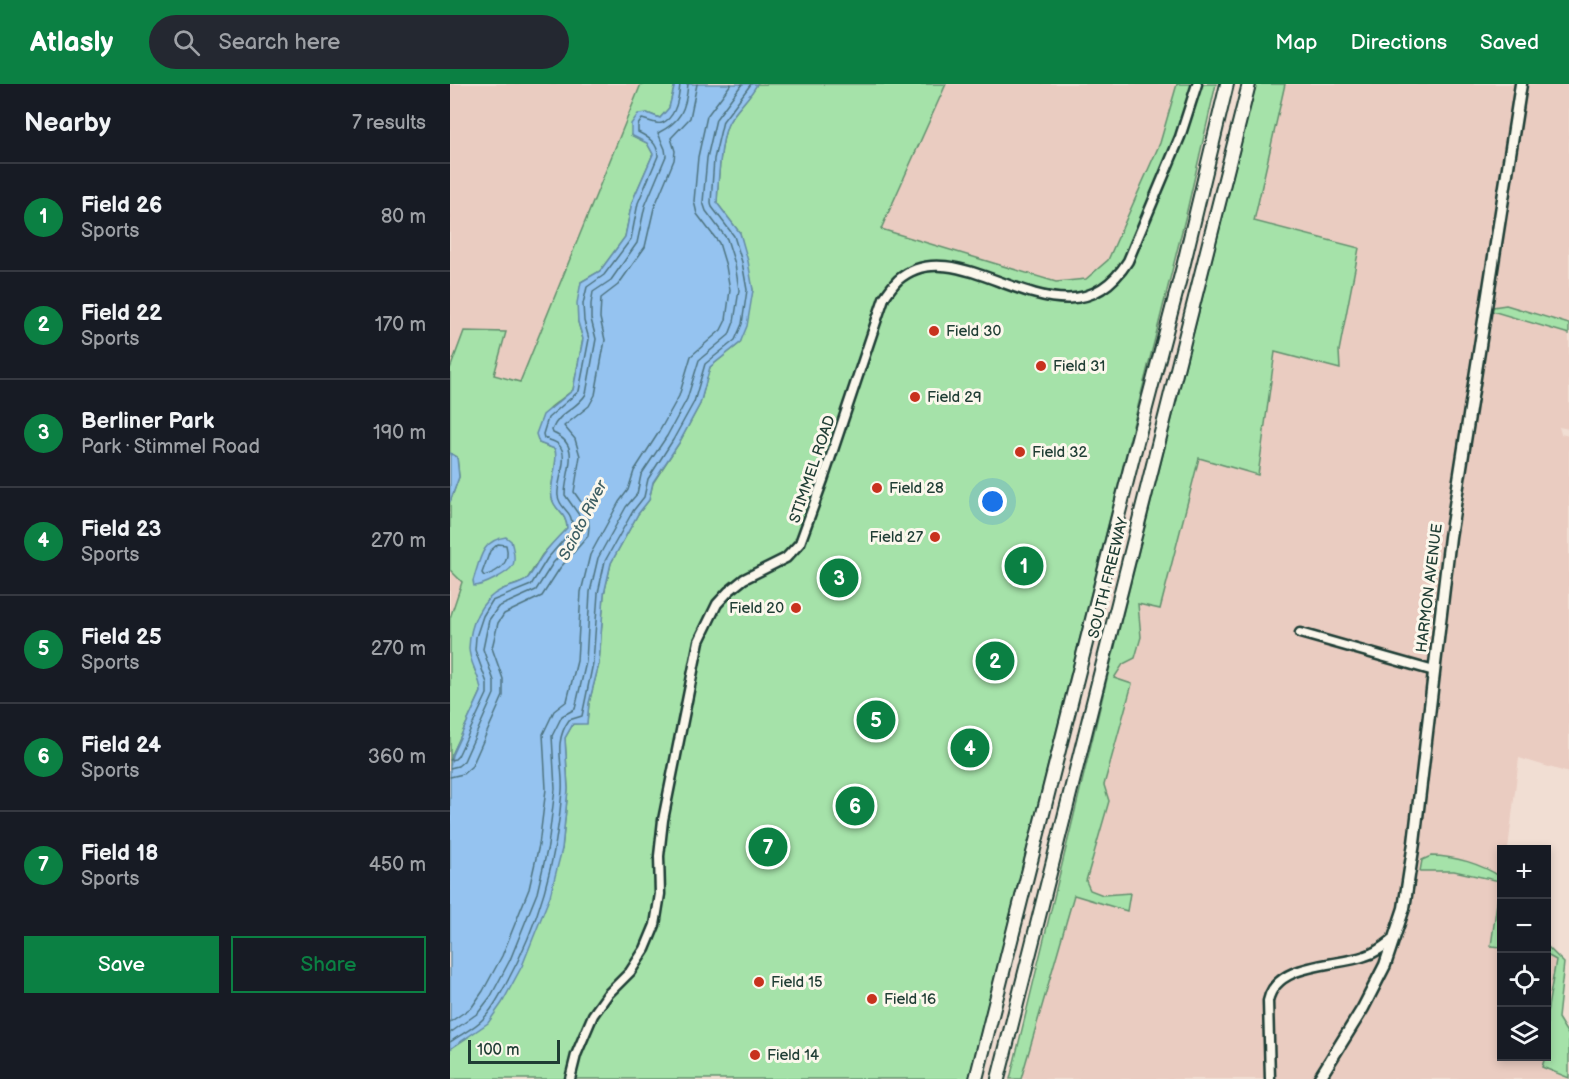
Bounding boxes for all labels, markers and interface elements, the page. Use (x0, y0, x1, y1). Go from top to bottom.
search box (149, 15, 569, 69)
text: Atlasly (30, 26, 113, 59)
icon: search (170, 26, 203, 59)
text: Search here (218, 29, 340, 56)
text: Map (1275, 30, 1318, 55)
text: Directions (1351, 30, 1447, 55)
text: Saved (1480, 30, 1539, 55)
text: Nearby (24, 108, 111, 139)
text: 7 results (352, 111, 426, 135)
text: Field 26 (81, 192, 162, 219)
text: 1 (39, 205, 48, 229)
text: 80 m (381, 205, 426, 229)
text: Sports (81, 219, 139, 243)
text: Field 22 (81, 300, 162, 327)
text: 2 (38, 313, 49, 337)
text: 170 m (375, 313, 426, 337)
place label: Field 30 (946, 322, 1001, 341)
marker: Field 30 (927, 324, 941, 338)
text: Sports (81, 327, 139, 351)
place label: Field 31 (1053, 357, 1105, 376)
marker: Field 31 (1034, 359, 1048, 373)
place label: Field 29 (927, 388, 982, 407)
marker: Field 29 (908, 390, 922, 404)
text: Berliner Park (81, 408, 214, 435)
street label: STIMMEL ROAD (785, 413, 840, 526)
text: 3 (38, 421, 49, 445)
text: 190 m (373, 421, 426, 445)
text: Park · Stimmel Road (81, 435, 260, 459)
place label: Field 32 (1032, 443, 1087, 462)
marker: Field 32 (1013, 445, 1027, 459)
water label: Scioto River (555, 477, 612, 564)
place label: Field 28 (889, 479, 944, 498)
marker: Field 28 (870, 481, 884, 495)
your location (978, 487, 1007, 516)
street label: SOUTH FREEWAY (1084, 515, 1133, 641)
text: Field 23 (81, 516, 161, 543)
street label: HARMON AVENUE (1412, 522, 1447, 654)
place label: Field 27 (870, 528, 924, 547)
text: 4 (38, 529, 49, 553)
text: 270 m (371, 529, 426, 553)
marker: Field 27 (928, 530, 942, 544)
text: Sports (81, 543, 139, 567)
pin: 1 (1004, 544, 1044, 588)
pin: 3 (820, 556, 858, 600)
place label: Field 20 (729, 599, 784, 618)
marker: Field 20 (789, 601, 803, 615)
text: Field 25 (81, 624, 162, 651)
text: 5 (38, 637, 49, 661)
text: 270 m (371, 637, 426, 661)
pin: 2 (976, 638, 1014, 684)
text: Sports (81, 651, 139, 675)
pin: 5 (856, 698, 896, 742)
pin: 4 (950, 726, 990, 770)
text: Field 24 (81, 732, 161, 759)
text: 6 (37, 745, 50, 769)
text: 360 m (368, 745, 426, 769)
text: Sports (81, 759, 139, 783)
pin: 6 (836, 784, 874, 828)
pin: 7 (748, 824, 788, 870)
text: Field 18 (81, 840, 158, 867)
map controls (1497, 845, 1551, 1061)
button: + (1497, 845, 1551, 899)
text: 7 (38, 853, 49, 877)
text: 450 m (369, 853, 426, 877)
text: Sports (81, 867, 139, 891)
button: − (1497, 899, 1551, 953)
button: Save (24, 936, 219, 993)
button: Share (231, 936, 426, 993)
button: locate (1497, 953, 1551, 1007)
place label: Field 15 (771, 973, 823, 992)
marker: Field 15 (752, 975, 766, 989)
place label: Field 16 (884, 990, 936, 1009)
marker: Field 16 (865, 992, 879, 1006)
button: layers (1497, 1007, 1551, 1061)
scale bar (468, 1037, 560, 1064)
text: 100 m (477, 1041, 520, 1060)
place label: Field 14 (767, 1046, 819, 1065)
marker: Field 14 (748, 1048, 762, 1062)

